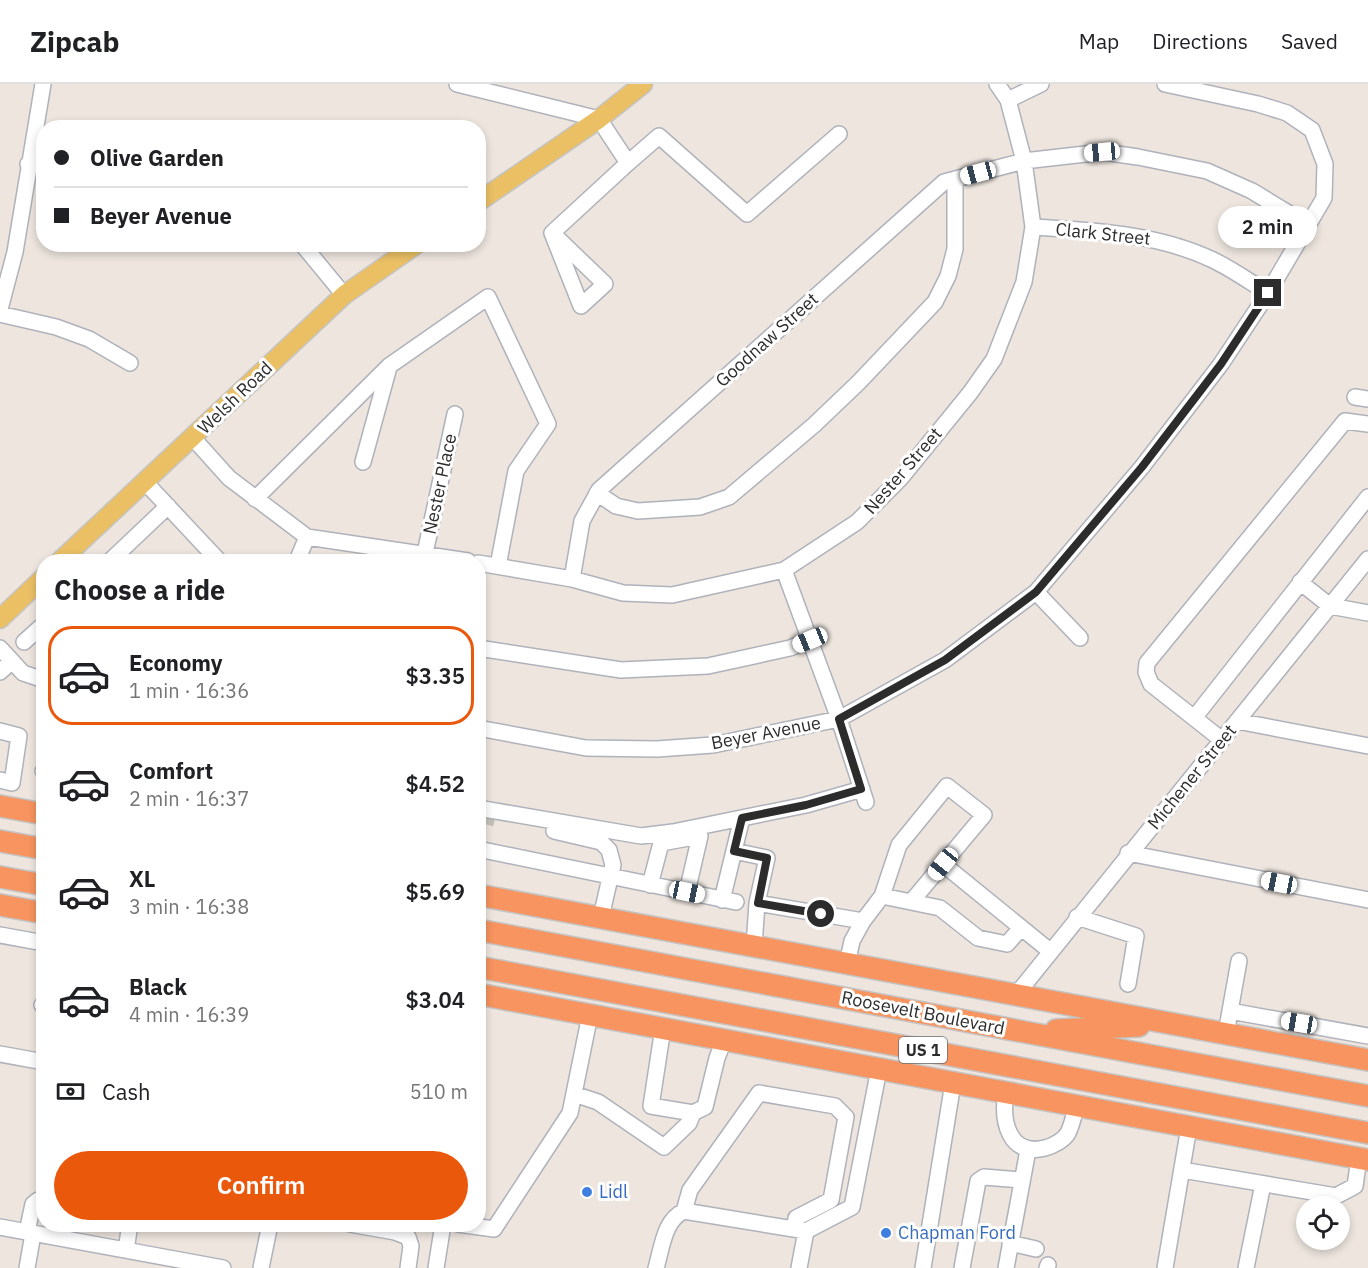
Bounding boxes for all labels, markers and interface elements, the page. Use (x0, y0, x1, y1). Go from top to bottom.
text: Zipcab (30, 23, 119, 60)
text: Map (1079, 27, 1119, 55)
text: Directions (1152, 27, 1248, 55)
text: Saved (1281, 27, 1338, 55)
car (1083, 141, 1121, 163)
text: Olive Garden (90, 143, 224, 172)
car (958, 160, 998, 186)
text: Beyer Avenue (90, 201, 232, 230)
callout: 2 min (1218, 206, 1318, 248)
text: 2 min (1242, 213, 1293, 240)
street label: Clark Street (1054, 217, 1152, 250)
route end (1254, 279, 1281, 306)
street label: Goodnaw Street (711, 287, 823, 392)
street label: Welsh Road (192, 356, 277, 439)
street label: Nester Street (859, 423, 947, 519)
street label: Nester Place (418, 431, 461, 536)
text: Choose a ride (54, 572, 225, 607)
car (790, 625, 830, 655)
text: Economy (129, 648, 223, 677)
icon: car (57, 649, 111, 703)
text: $3.35 (406, 661, 465, 690)
text: 1 min · 16:36 (129, 677, 249, 704)
street label: Beyer Avenue (709, 711, 823, 754)
street label: Michener Street (1142, 719, 1241, 834)
text: Comfort (129, 756, 213, 785)
icon: car (57, 757, 111, 811)
text: $4.52 (406, 769, 465, 798)
text: 2 min · 16:37 (129, 785, 249, 812)
car (925, 844, 961, 884)
text: XL (129, 864, 155, 893)
icon: car (57, 865, 111, 919)
car (1260, 871, 1298, 895)
text: $5.69 (406, 877, 465, 906)
car (668, 879, 706, 905)
text: 3 min · 16:38 (129, 893, 249, 920)
route start (807, 900, 834, 927)
text: Black (129, 972, 187, 1001)
icon: car (57, 973, 111, 1027)
text: $3.04 (406, 985, 465, 1014)
street label: Roosevelt Boulevard (840, 985, 1007, 1040)
text: 4 min · 16:39 (129, 1001, 249, 1028)
car (1280, 1011, 1318, 1035)
road number: US 1 (899, 1037, 947, 1063)
icon: cash (54, 1075, 87, 1108)
text: Cash (102, 1077, 151, 1106)
text: 510 m (410, 1078, 468, 1105)
button: Confirm (54, 1151, 468, 1220)
place label: Lidl (599, 1180, 628, 1203)
marker: Lidl (580, 1185, 594, 1199)
map controls (1296, 1196, 1350, 1250)
button: locate (1296, 1196, 1350, 1250)
place label: Chapman Ford (898, 1221, 1016, 1244)
marker: Chapman Ford (879, 1226, 893, 1240)

